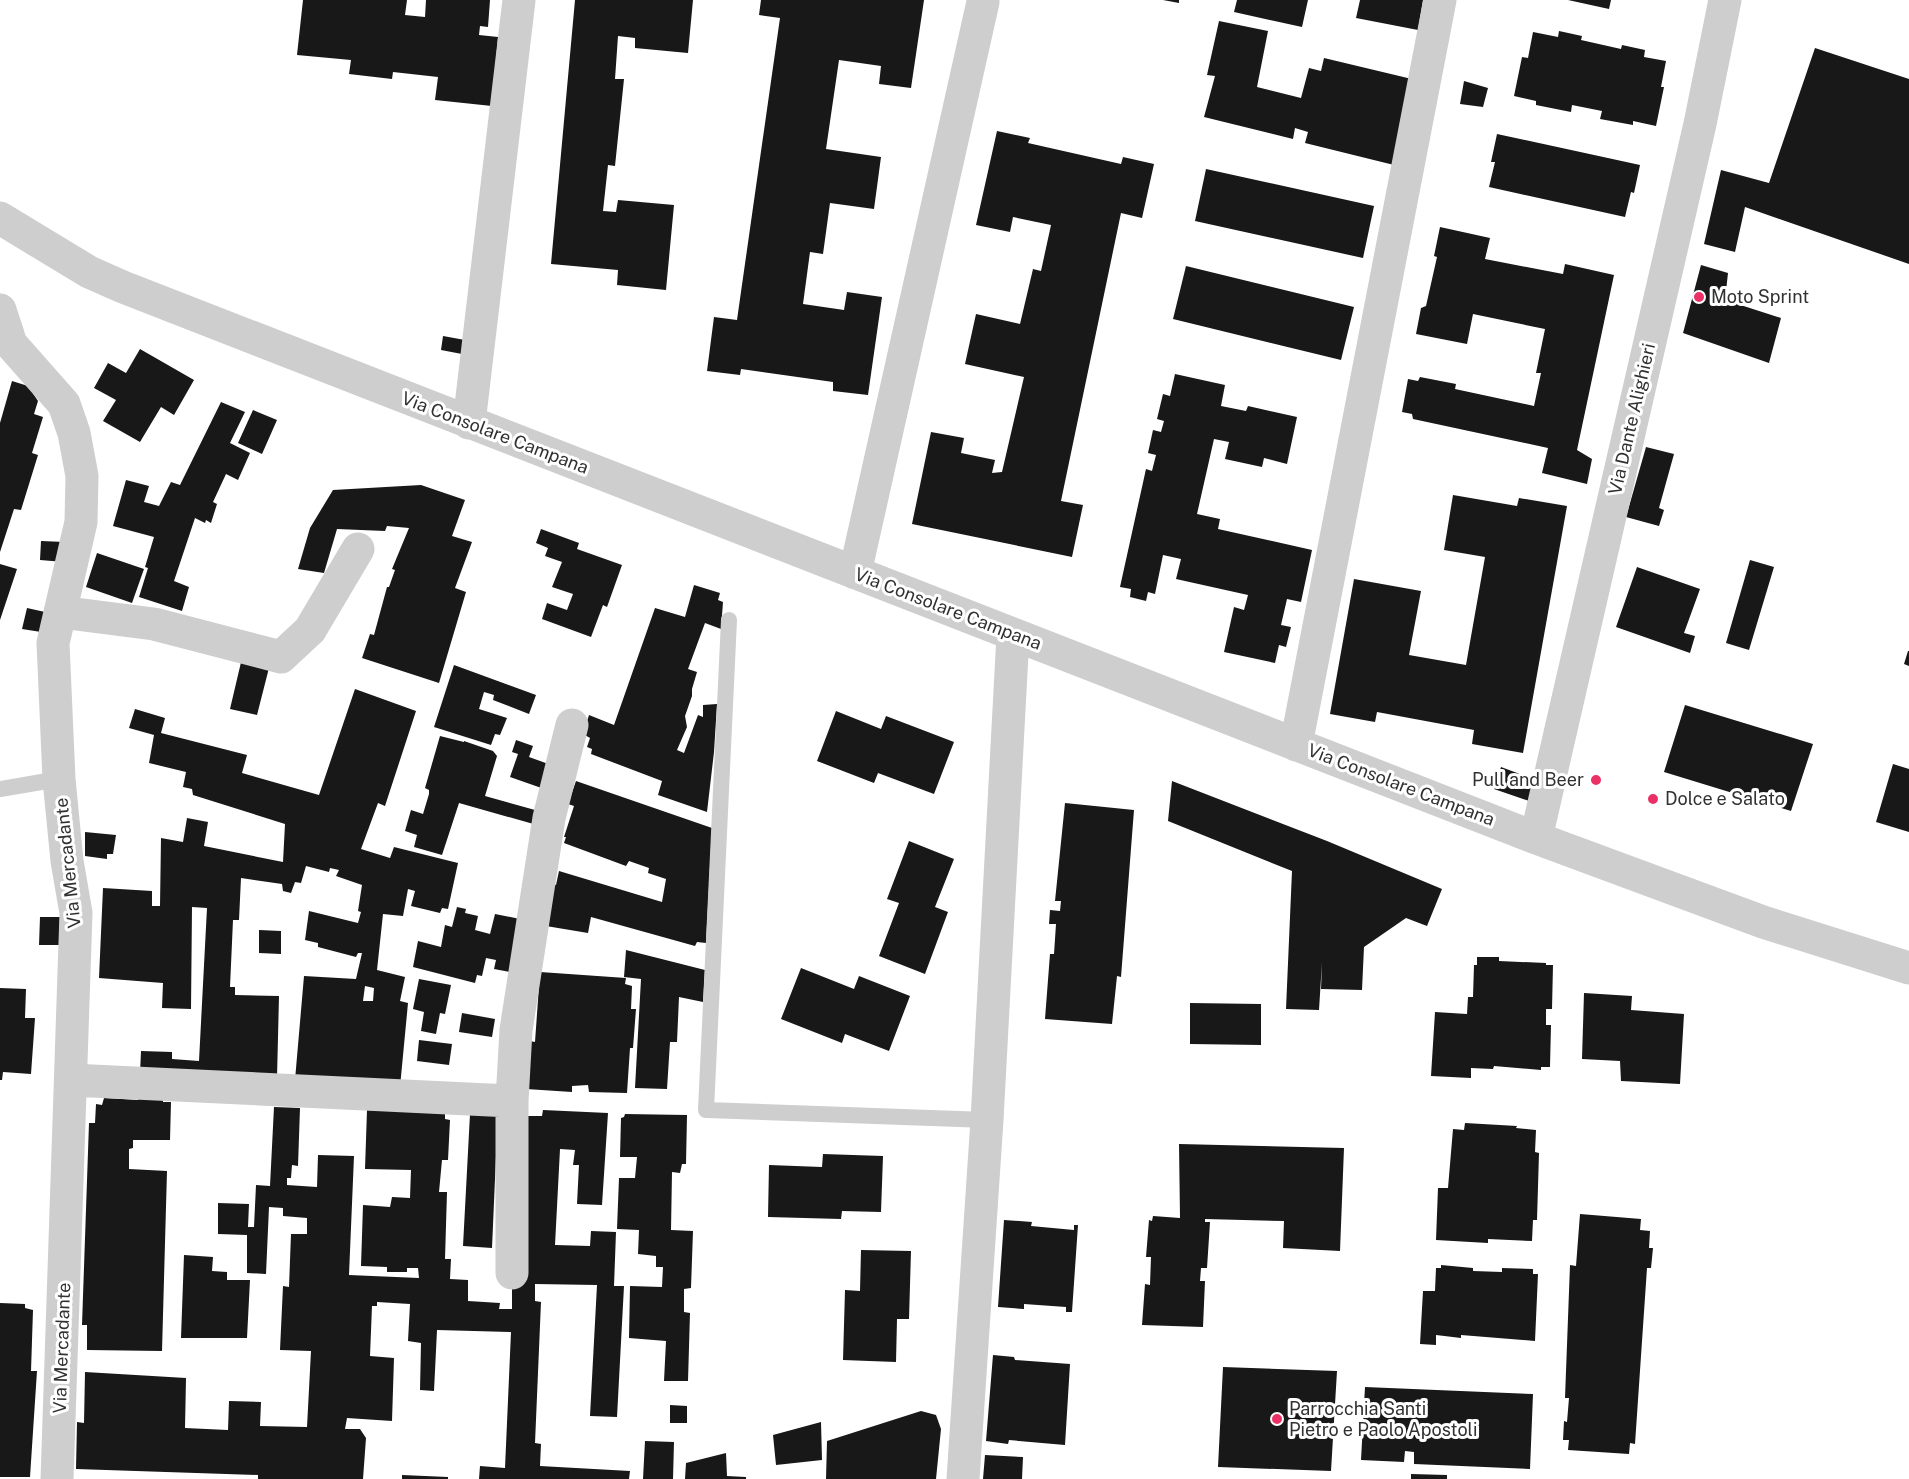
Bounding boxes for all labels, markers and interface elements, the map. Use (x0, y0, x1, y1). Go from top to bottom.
place label: Moto Sprint (1711, 286, 1809, 307)
marker: Moto Sprint (1692, 290, 1706, 304)
street label: Via Dante Alighieri (1604, 341, 1659, 497)
street label: Via Consolare Campana (399, 387, 592, 478)
street label: Via Consolare Campana (852, 563, 1045, 654)
street label: Via Consolare Campana (1305, 739, 1498, 830)
place label: Pull and Beer (1472, 769, 1584, 790)
marker: Pull and Beer (1589, 773, 1603, 787)
place label: Dolce e Salato (1665, 788, 1785, 809)
marker: Dolce e Salato (1646, 792, 1660, 806)
street label: Via Mercadante (50, 797, 85, 929)
street label: Via Mercadante (49, 1282, 74, 1414)
place label: Parrocchia Santi Pietro e Paolo Apostoli (1289, 1398, 1477, 1440)
marker: Parrocchia Santi Pietro e Paolo Apostoli (1270, 1412, 1284, 1426)

